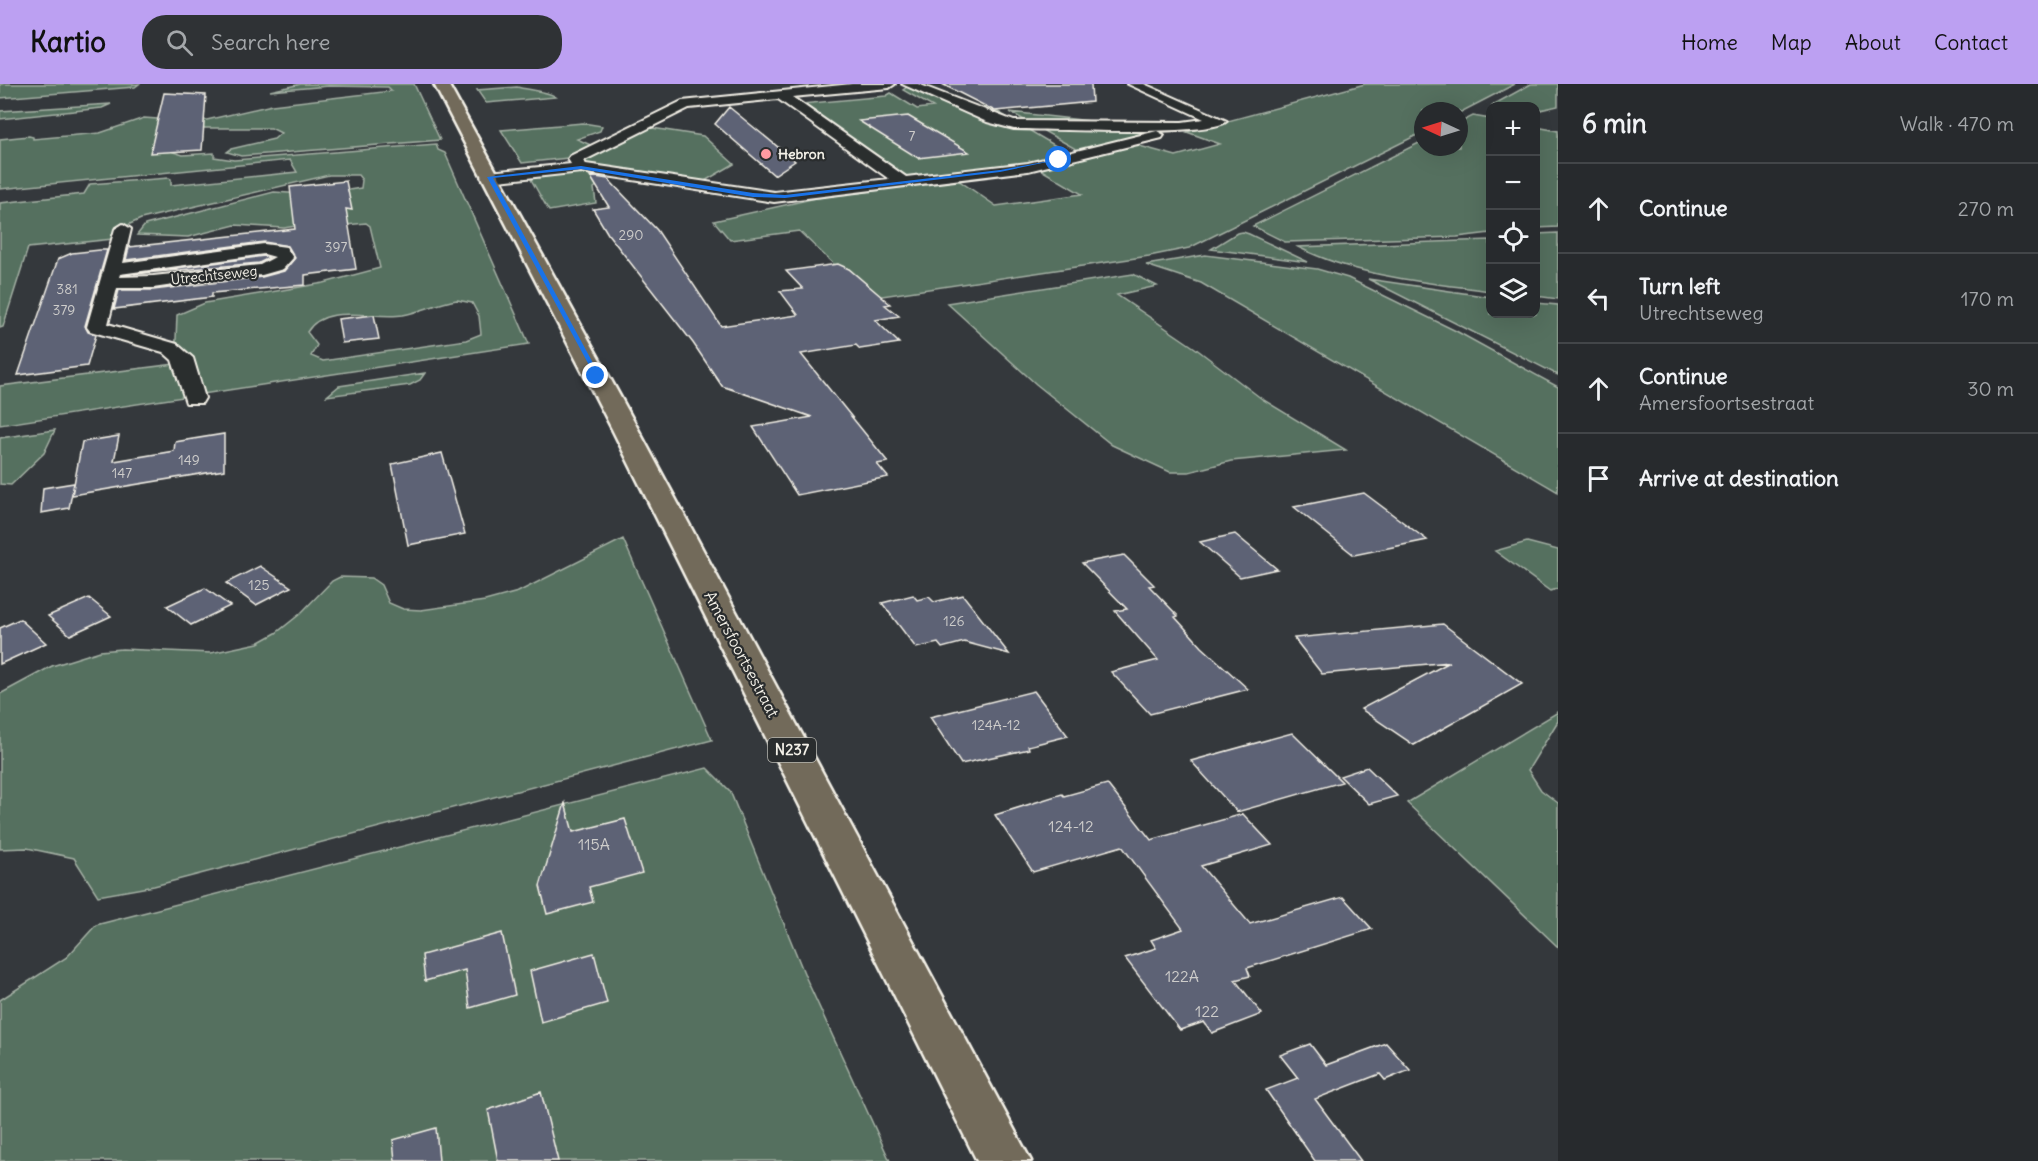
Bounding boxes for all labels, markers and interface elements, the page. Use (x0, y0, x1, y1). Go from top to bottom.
search box (142, 15, 562, 69)
text: Kartio (30, 24, 106, 60)
icon: search (163, 26, 196, 59)
text: Search here (211, 28, 330, 56)
text: Home (1681, 29, 1738, 56)
text: Map (1771, 29, 1812, 56)
text: About (1845, 29, 1901, 56)
text: Contact (1934, 29, 2008, 56)
north arrow (1414, 102, 1468, 156)
map controls (1486, 102, 1540, 318)
button: + (1486, 102, 1540, 156)
text: 6 min (1582, 107, 1647, 140)
text: Walk · 470 m (1900, 111, 2014, 136)
house number: 7 (909, 127, 916, 145)
place label: Hebron (778, 145, 825, 163)
route start (1045, 146, 1071, 172)
marker: Hebron (759, 147, 773, 161)
button: − (1486, 156, 1540, 210)
icon: ahead (1582, 192, 1615, 225)
text: Continue (1639, 194, 1728, 222)
text: 270 m (1958, 196, 2014, 221)
button: locate (1486, 210, 1540, 264)
house number: 290 (619, 226, 643, 244)
house number: 397 (325, 238, 348, 256)
street label: Utrechtseweg (170, 261, 258, 289)
button: layers (1486, 264, 1540, 318)
text: Turn left (1639, 272, 1720, 300)
house number: 381 (56, 280, 78, 298)
icon: left (1582, 282, 1615, 315)
text: 170 m (1961, 286, 2014, 311)
text: Utrechtseweg (1639, 300, 1764, 325)
house number: 379 (53, 301, 75, 319)
route end (582, 362, 608, 388)
text: Continue (1639, 362, 1728, 390)
icon: ahead (1582, 372, 1615, 405)
text: 30 m (1967, 376, 2014, 401)
text: Amersfoortsestraat (1639, 390, 1814, 415)
house number: 149 (178, 451, 200, 469)
icon: arrive (1582, 462, 1615, 495)
house number: 147 (112, 464, 132, 482)
text: Arrive at destination (1639, 464, 1839, 492)
house number: 125 (248, 576, 270, 594)
street label: Amersfoortsestraat (700, 587, 784, 721)
house number: 126 (943, 612, 965, 630)
house number: 124A-12 (972, 716, 1021, 734)
road number: N237 (768, 738, 816, 762)
house number: 124-12 (1048, 816, 1094, 836)
house number: 115A (578, 834, 610, 854)
house number: 122A (1165, 966, 1199, 986)
house number: 122 (1195, 1001, 1219, 1021)

